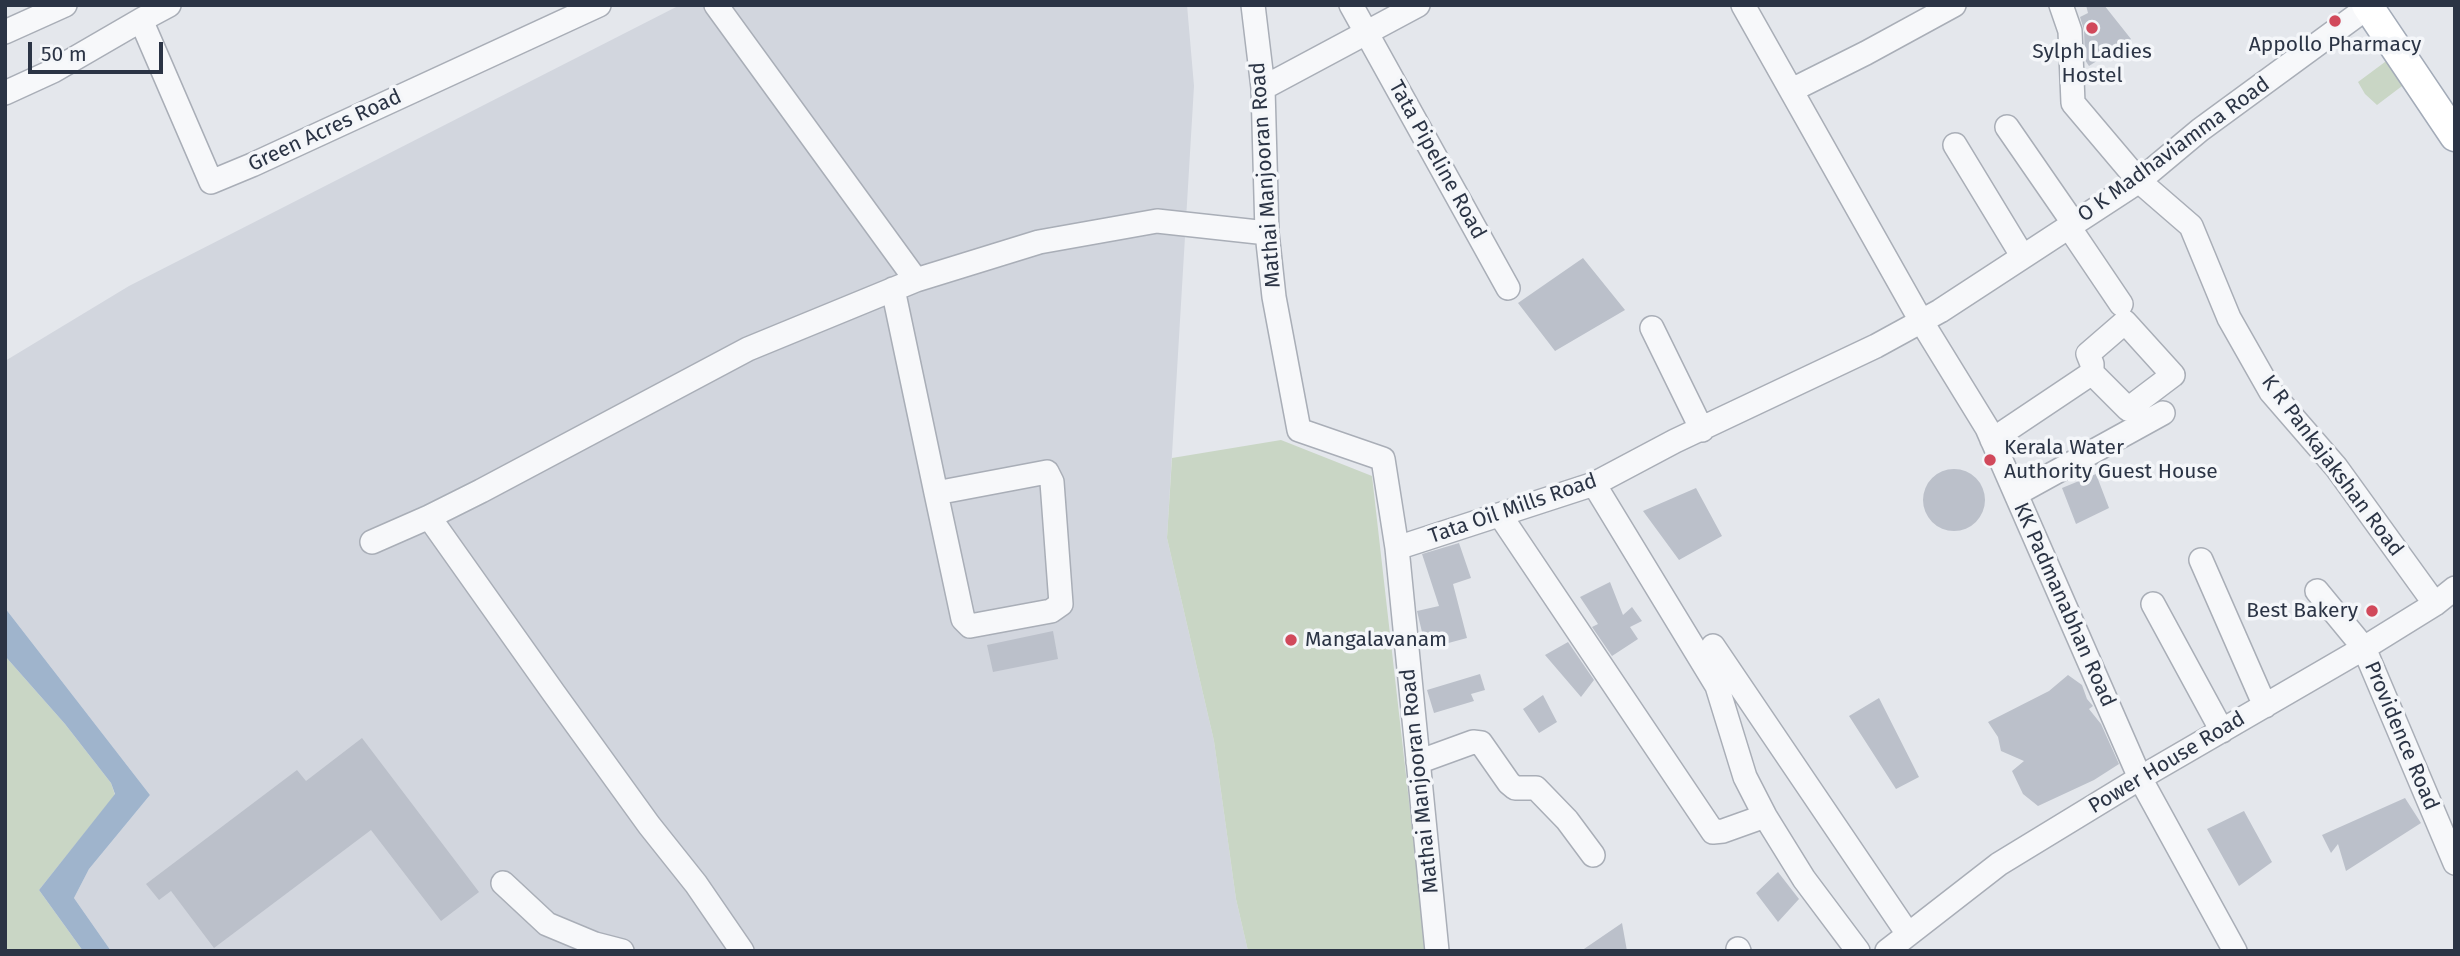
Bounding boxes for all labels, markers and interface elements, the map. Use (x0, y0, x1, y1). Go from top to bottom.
marker: Appollo Pharmacy (2327, 13, 2343, 29)
marker: Sylph Ladies Hostel (2084, 20, 2100, 36)
scale bar (32, 28, 166, 72)
place label: Appollo Pharmacy (2249, 32, 2421, 58)
place label: Sylph Ladies Hostel (2032, 39, 2152, 89)
text: 50 m (41, 41, 87, 67)
street label: Mathai Manjooran Road (1246, 61, 1286, 289)
street label: O K Madhaviamma Road (2073, 72, 2275, 228)
street label: Tata Pipeline Road (1383, 76, 1491, 244)
street label: Green Acres Road (244, 84, 406, 178)
street label: K R Pankajakshan Road (2256, 370, 2408, 562)
place label: Kerala Water Authority Guest House (2004, 435, 2218, 485)
marker: Kerala Water Authority Guest House (1982, 452, 1998, 468)
street label: Tata Oil Mills Road (1426, 468, 1600, 550)
street label: KK Padmanabhan Road (2008, 499, 2120, 711)
place label: Best Bakery (2246, 598, 2358, 624)
marker: Best Bakery (2364, 603, 2380, 619)
place label: Mangalavanam (1305, 627, 1447, 653)
marker: Mangalavanam (1283, 632, 1299, 648)
street label: Providence Road (2358, 658, 2444, 814)
street label: Mathai Manjooran Road (1396, 667, 1444, 895)
street label: Power House Road (2084, 706, 2250, 820)

